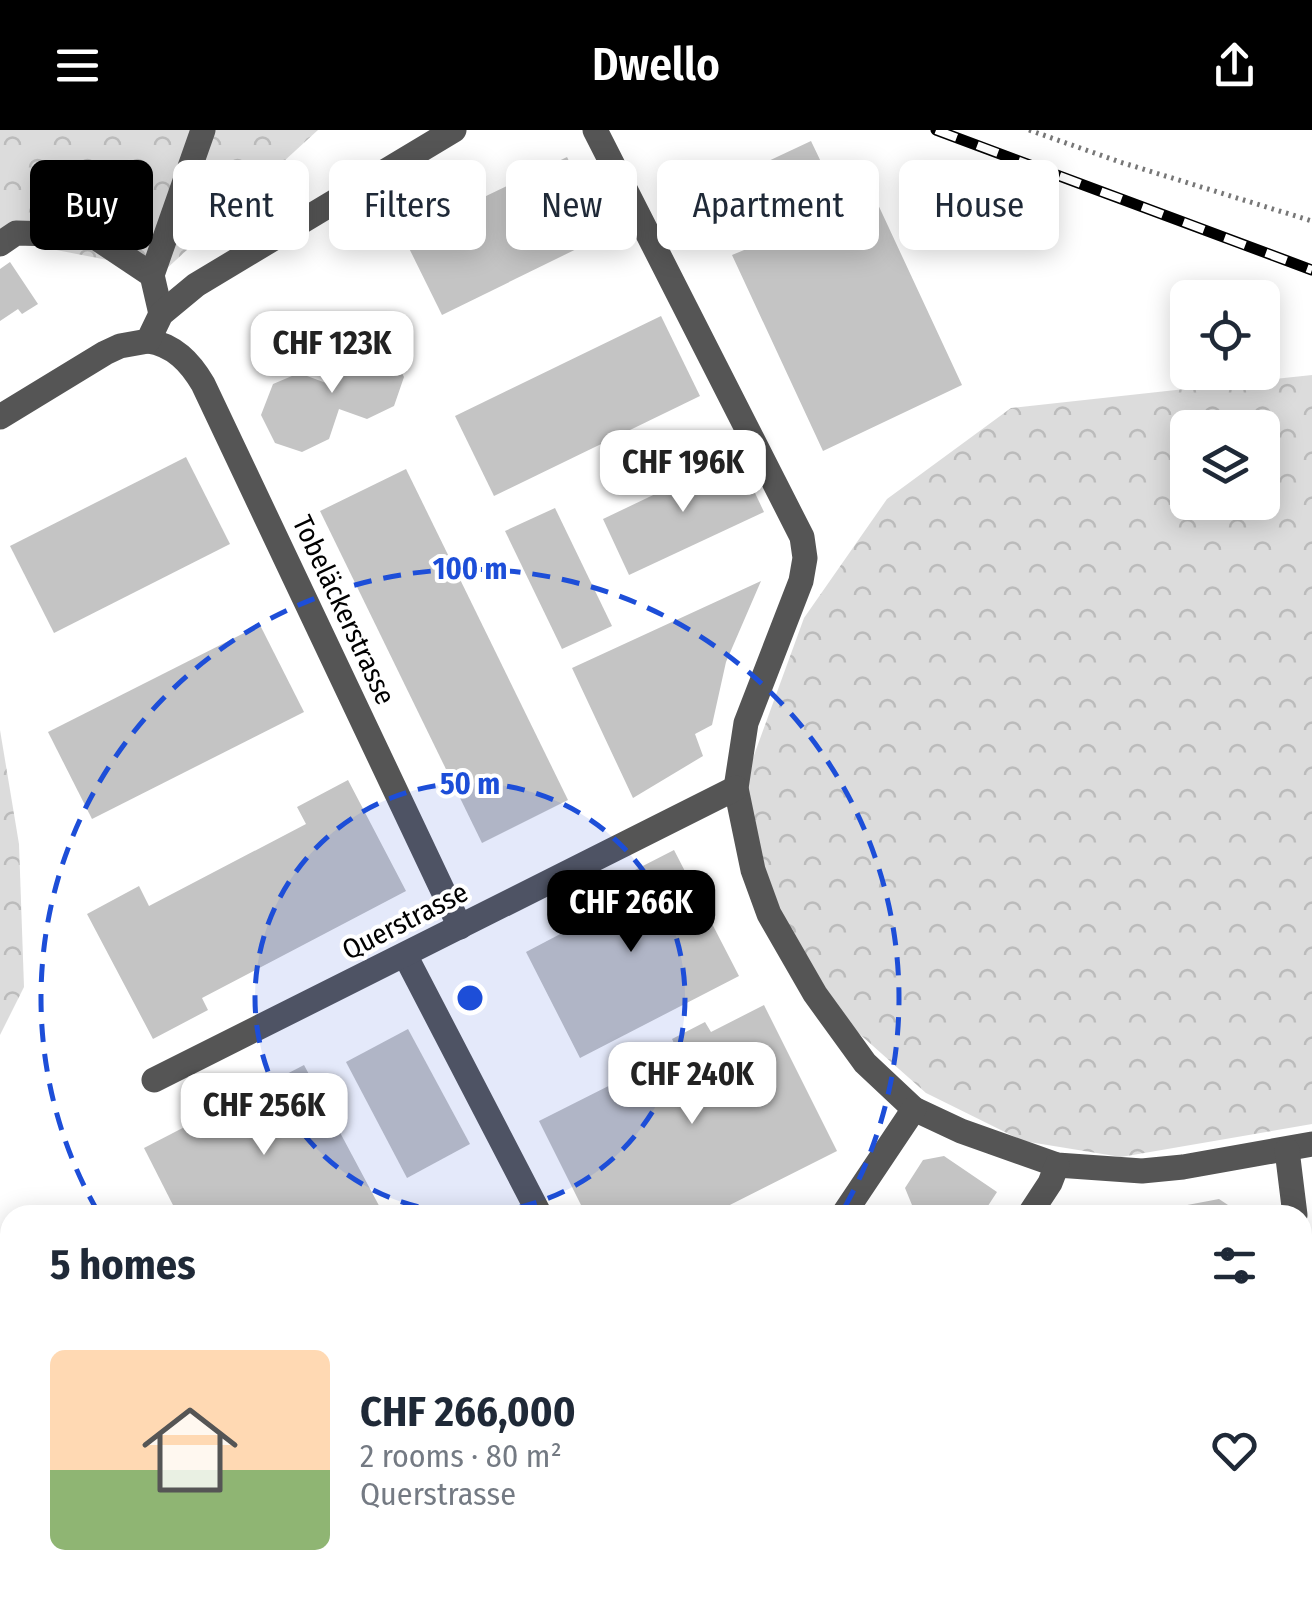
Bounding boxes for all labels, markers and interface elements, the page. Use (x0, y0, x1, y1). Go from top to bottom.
icon: menu (50, 38, 105, 93)
text: Dwello (592, 38, 720, 92)
icon: share (1207, 38, 1262, 93)
chip: Buy (30, 160, 153, 250)
chip: Rent (173, 160, 309, 250)
chip: Filters (329, 160, 486, 250)
chip: New (506, 160, 637, 250)
chip: Apartment (657, 160, 879, 250)
chip: House (899, 160, 1059, 250)
map controls (1170, 280, 1280, 520)
button: locate (1170, 280, 1280, 390)
pin: CHF 123K (229, 311, 435, 396)
text: CHF 123K (273, 324, 391, 362)
button: layers (1170, 410, 1280, 520)
pin: CHF 196K (580, 430, 786, 515)
text: CHF 196K (622, 443, 744, 481)
street label: Tobeläckerstrasse (286, 510, 402, 710)
text: 100 m (433, 551, 507, 587)
text: 50 m (440, 766, 500, 802)
pin: CHF 266K (528, 870, 734, 955)
street label: Querstrasse (337, 875, 473, 967)
text: CHF 266K (569, 883, 693, 921)
centre of rings (452, 980, 488, 1016)
pin: CHF 240K (589, 1042, 795, 1127)
text: CHF 240K (630, 1055, 754, 1093)
pin: CHF 256K (161, 1073, 367, 1158)
text: CHF 256K (203, 1086, 325, 1124)
icon: filters (1207, 1238, 1262, 1293)
text: 5 homes (50, 1240, 196, 1290)
text: CHF 266,000 (360, 1387, 576, 1437)
icon: home (130, 1390, 250, 1510)
icon: heart (1207, 1423, 1262, 1478)
text: 2 rooms · 80 m² (360, 1437, 562, 1475)
text: Querstrasse (360, 1475, 516, 1513)

